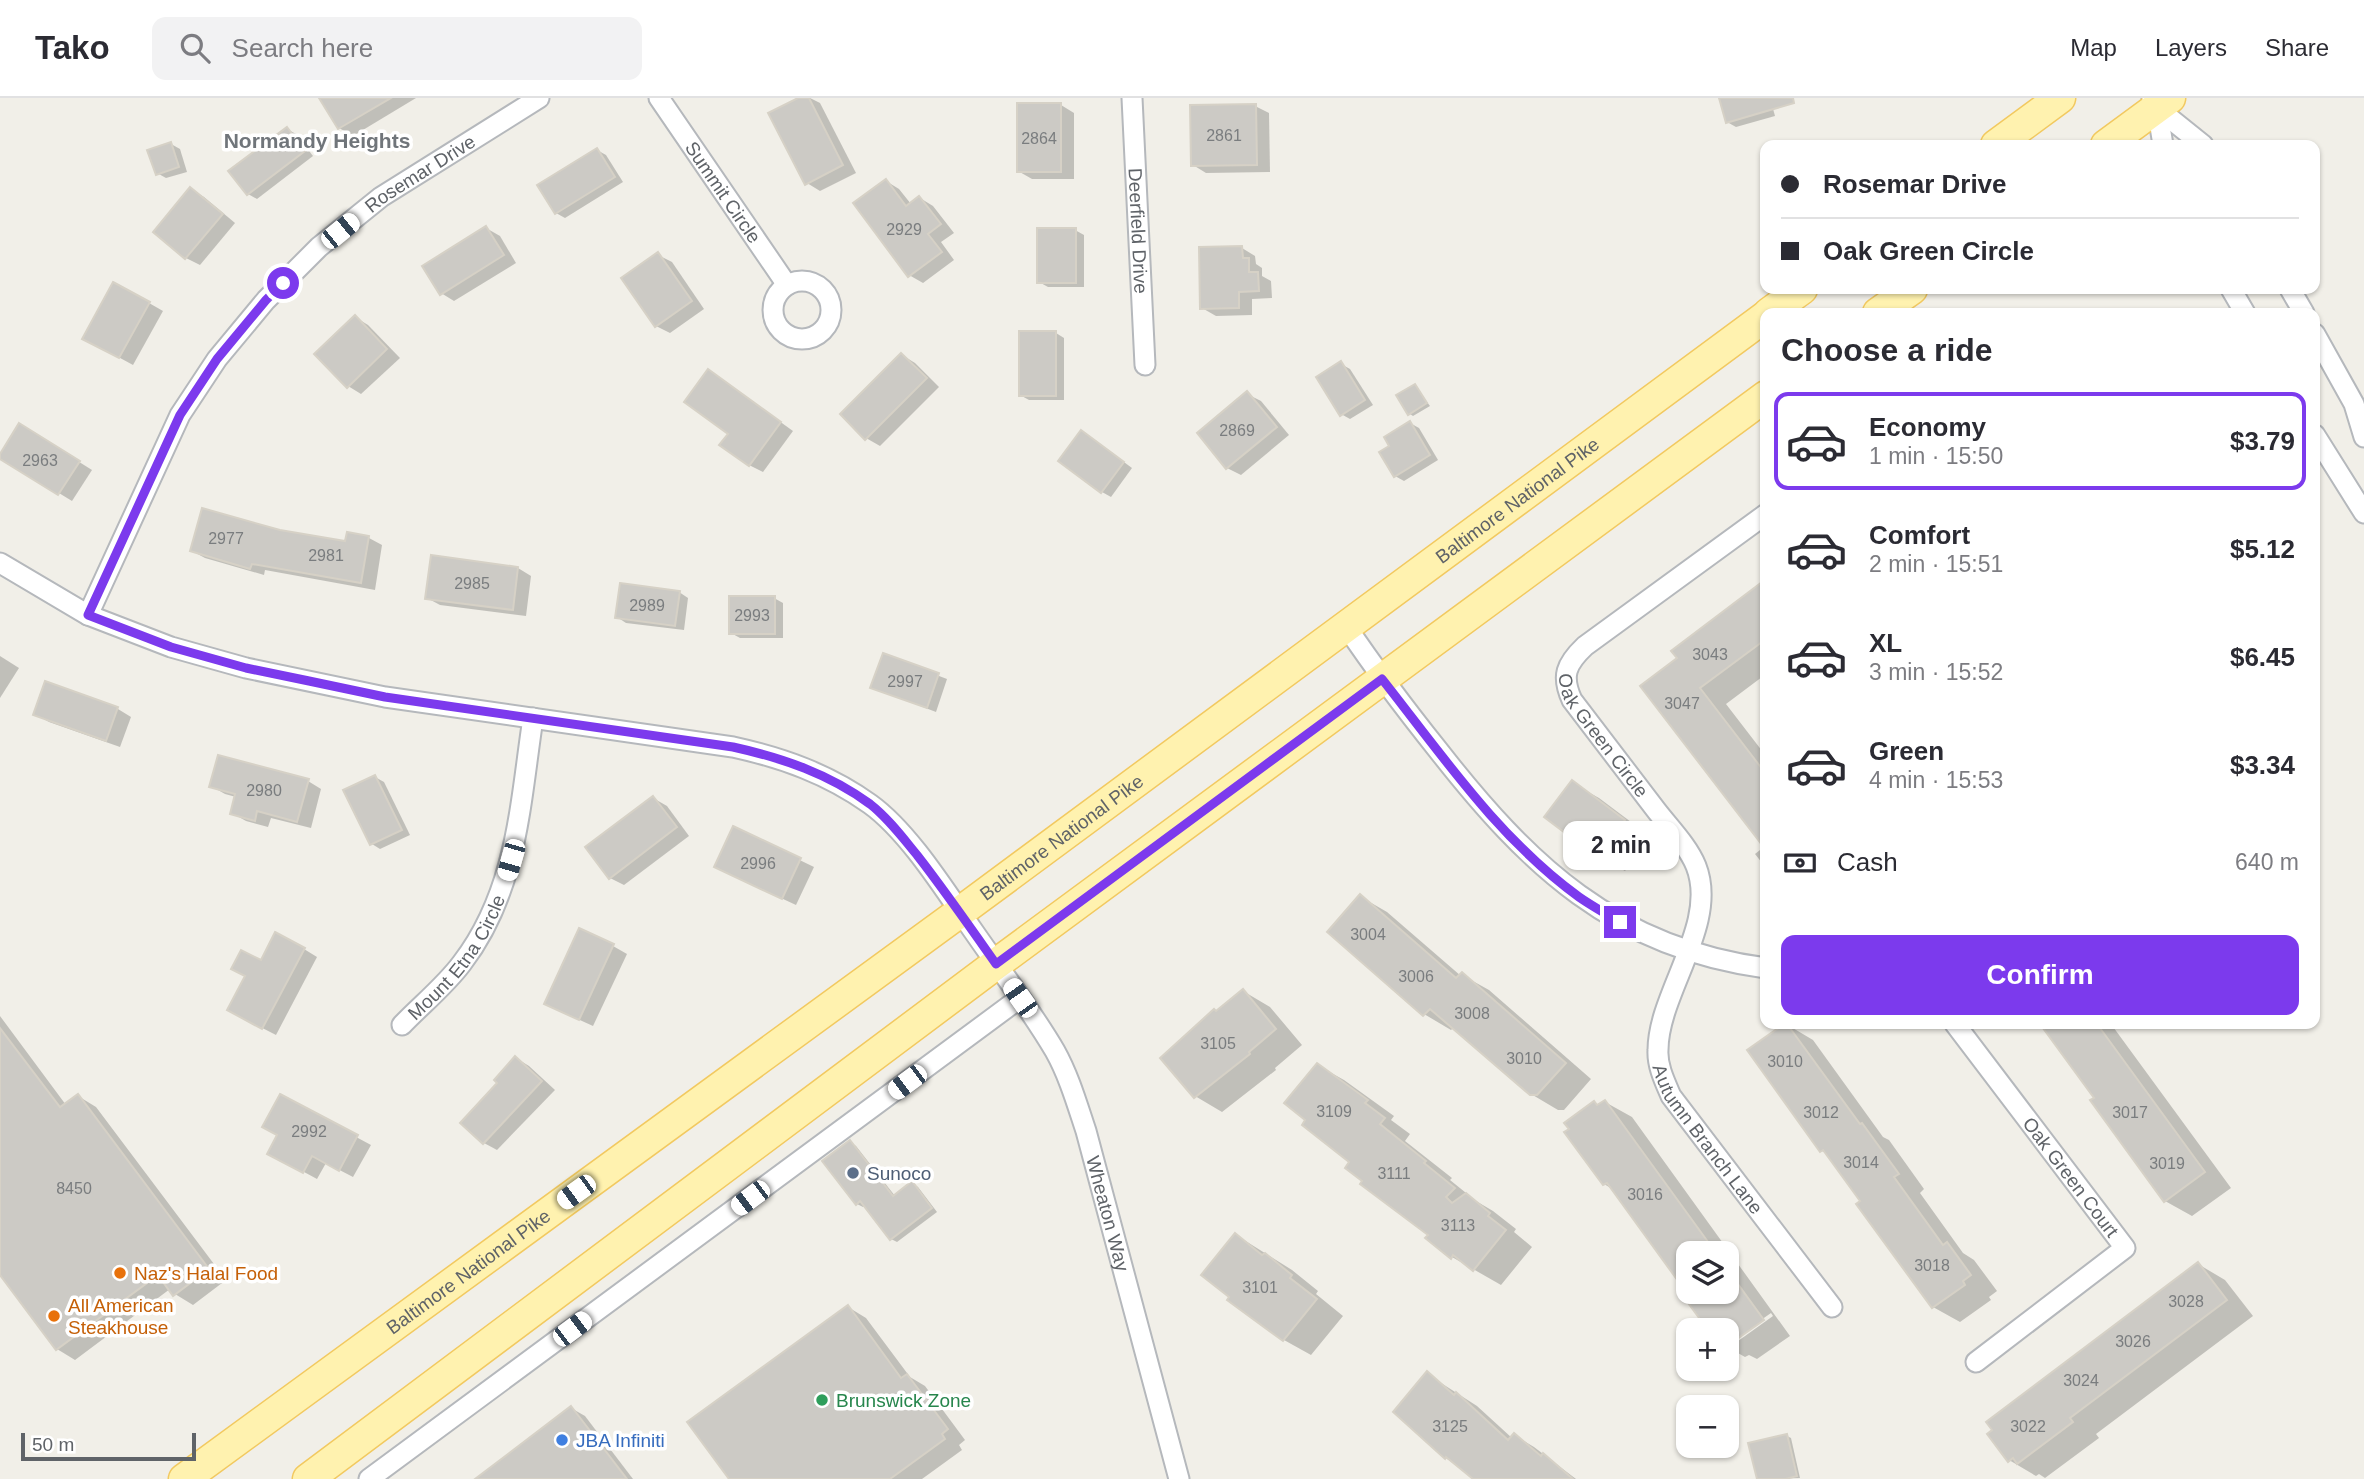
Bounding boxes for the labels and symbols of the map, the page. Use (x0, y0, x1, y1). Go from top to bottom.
house number: 2861 (1206, 127, 1242, 144)
district label: Normandy Heights (224, 129, 410, 152)
house number: 2864 (1021, 130, 1057, 147)
street label: Rosemar Drive (361, 131, 479, 217)
street label: Summit Circle (681, 138, 765, 247)
street label: Deerfield Drive (1124, 168, 1152, 294)
car (318, 210, 363, 252)
house number: 2929 (886, 221, 922, 238)
route start (267, 267, 299, 299)
house number: 2869 (1219, 422, 1255, 439)
street label: Baltimore National Pike (1432, 433, 1603, 568)
house number: 2963 (22, 452, 58, 469)
house number: 2977 (208, 530, 244, 547)
house number: 2981 (308, 547, 344, 564)
house number: 2985 (454, 575, 490, 592)
house number: 2989 (629, 597, 665, 614)
house number: 2993 (734, 607, 770, 624)
house number: 3043 (1692, 646, 1728, 663)
house number: 2997 (887, 673, 923, 690)
street label: Oak Green Circle (1555, 673, 1652, 801)
house number: 3047 (1664, 695, 1700, 712)
street label: Baltimore National Pike (976, 770, 1147, 905)
house number: 2980 (246, 782, 282, 799)
callout: 2 min (1562, 820, 1678, 870)
car (496, 837, 527, 883)
house number: 2996 (740, 855, 776, 872)
street label: Mount Etna Circle (404, 892, 509, 1024)
route end (1604, 906, 1636, 938)
house number: 3004 (1350, 926, 1386, 943)
house number: 3006 (1398, 968, 1434, 985)
car (1000, 975, 1041, 1021)
house number: 3008 (1454, 1005, 1490, 1022)
house number: 3105 (1200, 1035, 1236, 1052)
house number: 3010 (1506, 1050, 1542, 1067)
house number: 3010 (1767, 1053, 1803, 1070)
car (884, 1061, 931, 1103)
street label: Autumn Branch Lane (1649, 1062, 1767, 1218)
house number: 3109 (1316, 1103, 1352, 1120)
house number: 3012 (1803, 1104, 1839, 1121)
house number: 3017 (2112, 1104, 2148, 1121)
street label: Oak Green Court (2019, 1113, 2123, 1242)
house number: 2992 (291, 1123, 327, 1140)
street label: Wheaton Way (1082, 1154, 1133, 1274)
house number: 3014 (1843, 1154, 1879, 1171)
house number: 3019 (2149, 1155, 2185, 1172)
place label: Sunoco (867, 1163, 931, 1184)
marker: Sunoco (845, 1165, 861, 1181)
house number: 3111 (1377, 1165, 1411, 1182)
car (553, 1171, 600, 1213)
car (727, 1177, 774, 1219)
house number: 8450 (56, 1180, 92, 1197)
house number: 3016 (1627, 1186, 1663, 1203)
street label: Baltimore National Pike (383, 1205, 555, 1339)
house number: 3113 (1441, 1217, 1475, 1234)
house number: 3018 (1914, 1257, 1950, 1274)
place label: Naz's Halal Food (134, 1263, 278, 1284)
marker: Naz's Halal Food (112, 1265, 128, 1281)
house number: 3101 (1242, 1279, 1278, 1296)
house number: 3028 (2168, 1293, 2204, 1310)
place label: All American Steakhouse (68, 1295, 174, 1338)
marker: All American Steakhouse (46, 1308, 62, 1324)
car (549, 1308, 596, 1350)
house number: 3026 (2115, 1333, 2151, 1350)
house number: 3024 (2063, 1372, 2099, 1389)
place label: Brunswick Zone (836, 1390, 971, 1411)
marker: Brunswick Zone (814, 1392, 830, 1408)
house number: 3125 (1432, 1418, 1468, 1435)
house number: 3022 (2010, 1418, 2046, 1435)
scale bar (21, 1430, 196, 1462)
place label: JBA Infiniti (576, 1430, 665, 1451)
marker: JBA Infiniti (554, 1432, 570, 1448)

